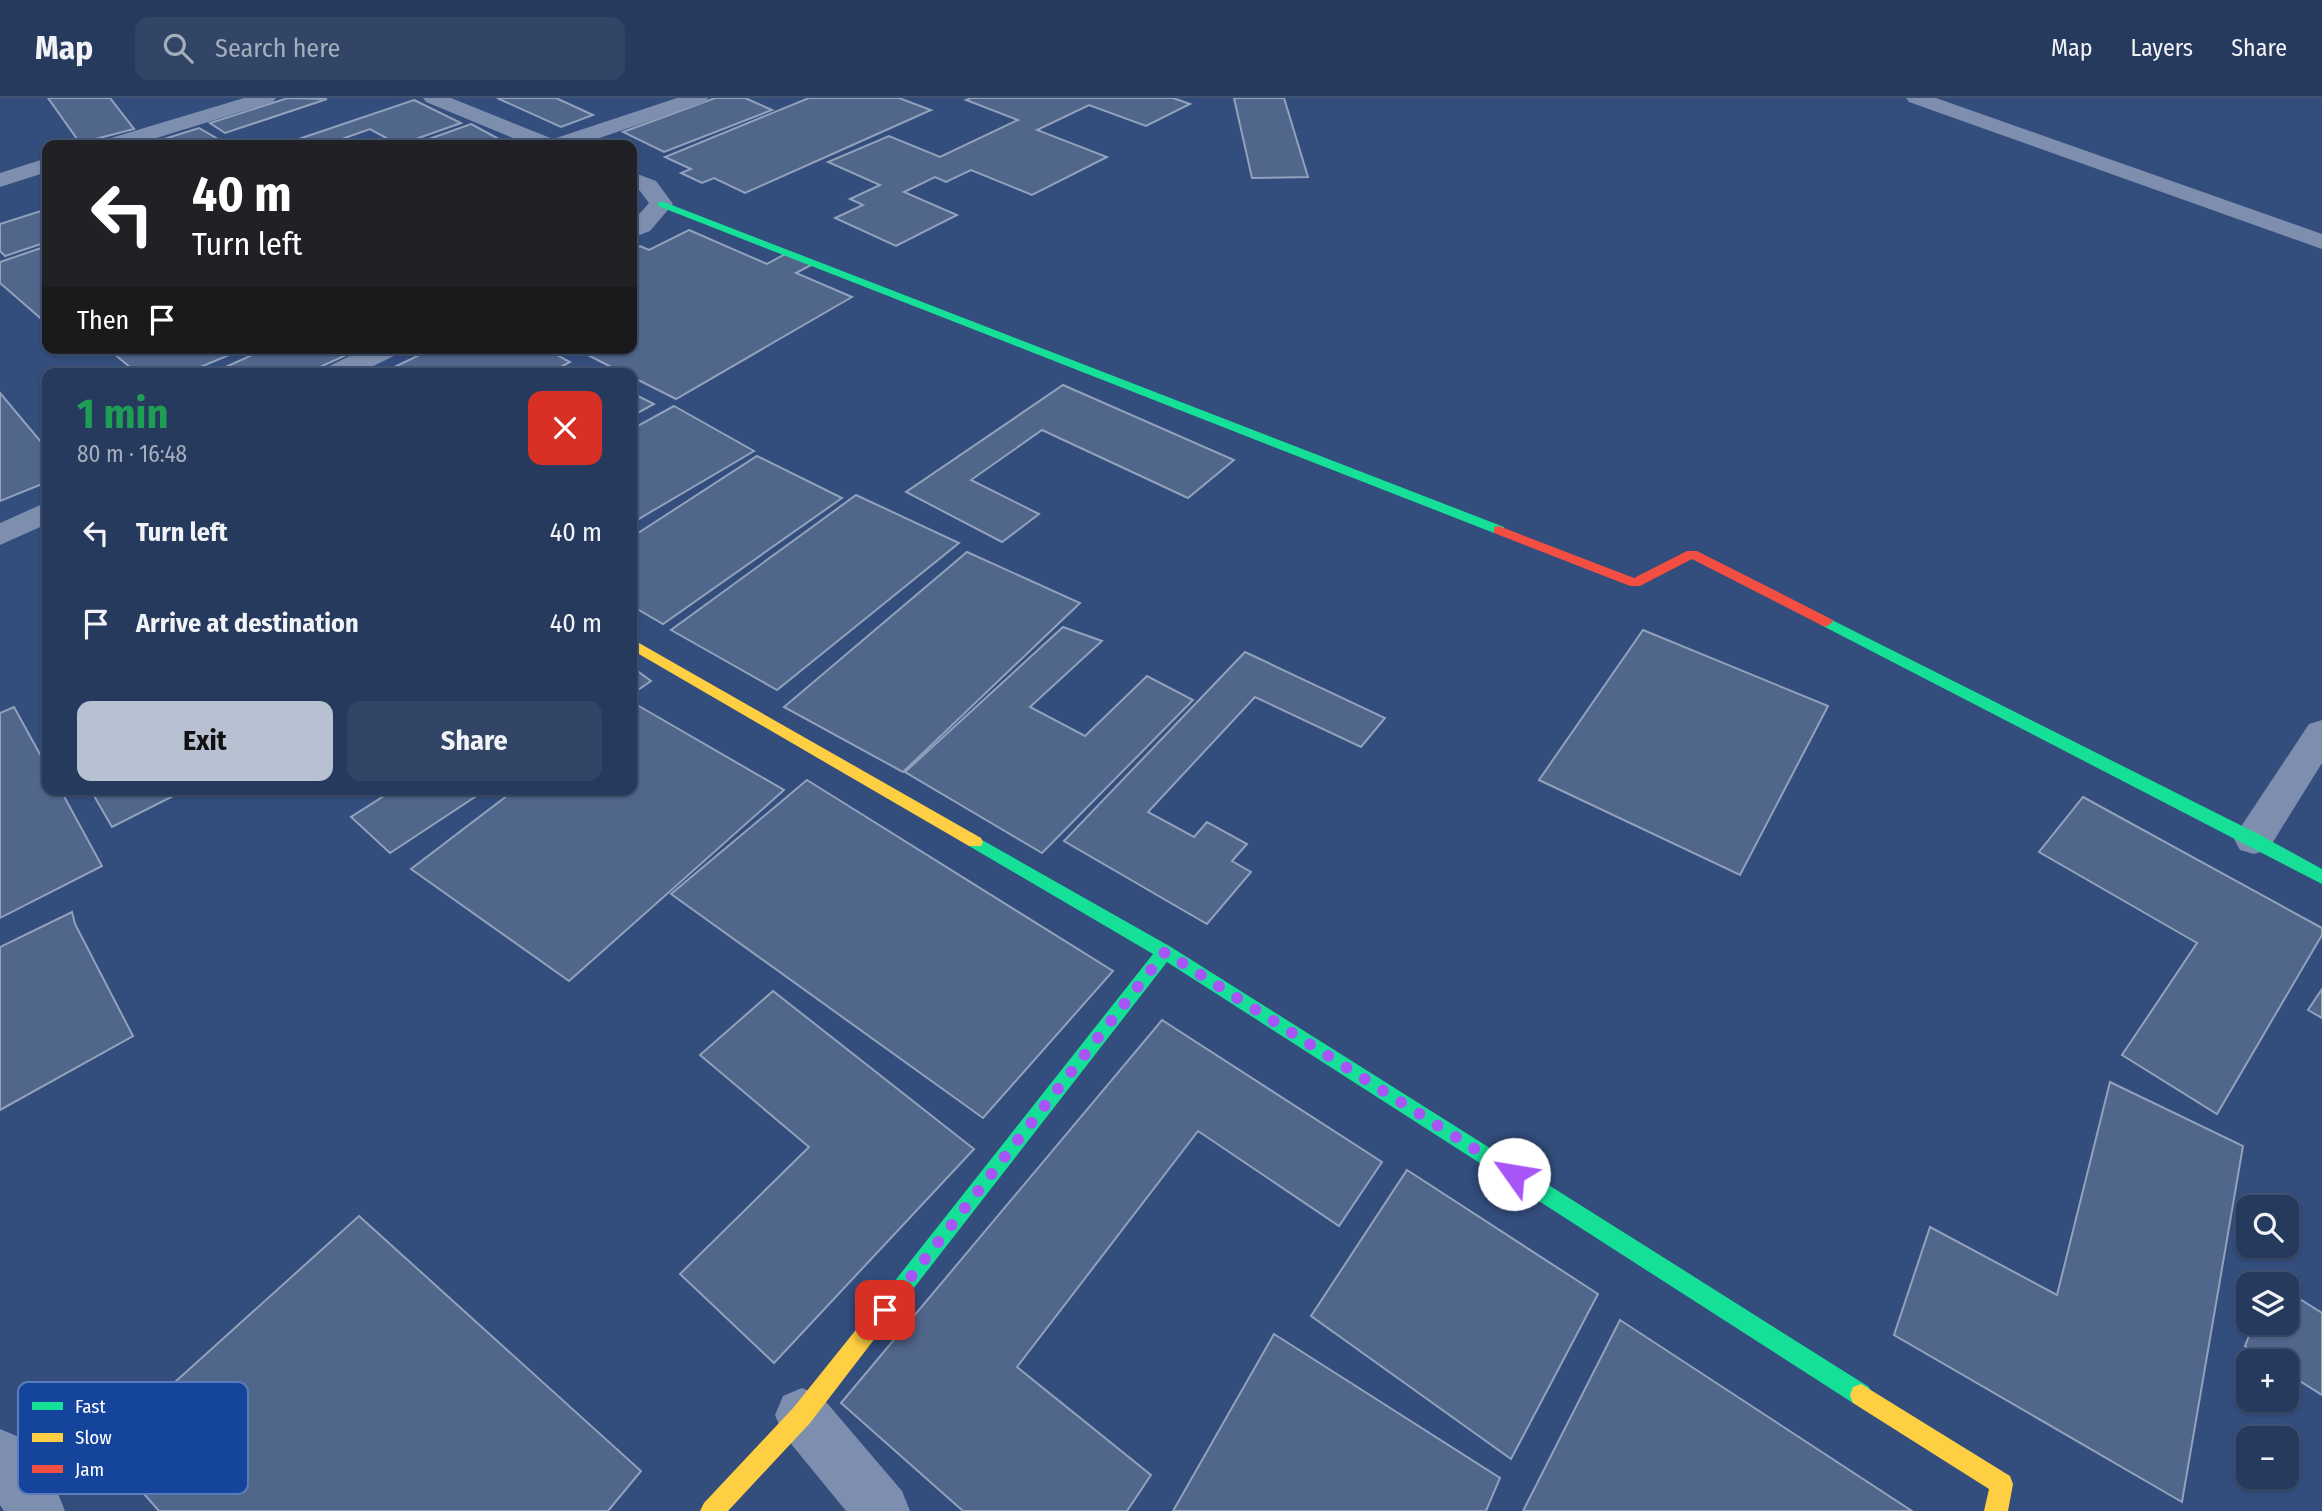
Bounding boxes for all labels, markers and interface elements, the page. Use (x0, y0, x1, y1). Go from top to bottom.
search box (135, 17, 625, 80)
text: Map (35, 28, 93, 68)
icon: search (159, 29, 197, 67)
text: Search here (215, 33, 340, 64)
text: Map (2051, 34, 2093, 62)
text: Layers (2131, 34, 2193, 62)
text: Share (2231, 34, 2287, 62)
text: 40 m (192, 165, 292, 224)
icon: left (77, 168, 168, 259)
text: Turn left (192, 225, 302, 263)
icon: arrive (143, 301, 181, 339)
text: Then (77, 305, 129, 336)
text: 1 min (77, 389, 168, 439)
button: close (528, 391, 602, 465)
text: 80 m · 16:48 (77, 440, 187, 468)
icon: left (77, 514, 115, 552)
text: Turn left (136, 517, 228, 548)
text: 40 m (550, 517, 602, 548)
icon: arrive (77, 605, 115, 643)
text: Arrive at destination (136, 608, 359, 639)
text: 40 m (550, 608, 602, 639)
button: Exit (77, 701, 333, 781)
button: Share (347, 701, 602, 781)
position arrow (1477, 1137, 1551, 1211)
map controls (2236, 1195, 2299, 1489)
button: search (2236, 1195, 2299, 1258)
button: layers (2236, 1272, 2299, 1335)
pin (855, 1280, 915, 1340)
icon: arrive (866, 1291, 904, 1329)
button: + (2236, 1349, 2299, 1412)
legend (18, 1382, 248, 1494)
text: Fast (75, 1395, 106, 1418)
text: Slow (75, 1426, 112, 1449)
button: − (2236, 1426, 2299, 1489)
text: Jam (75, 1458, 104, 1481)

